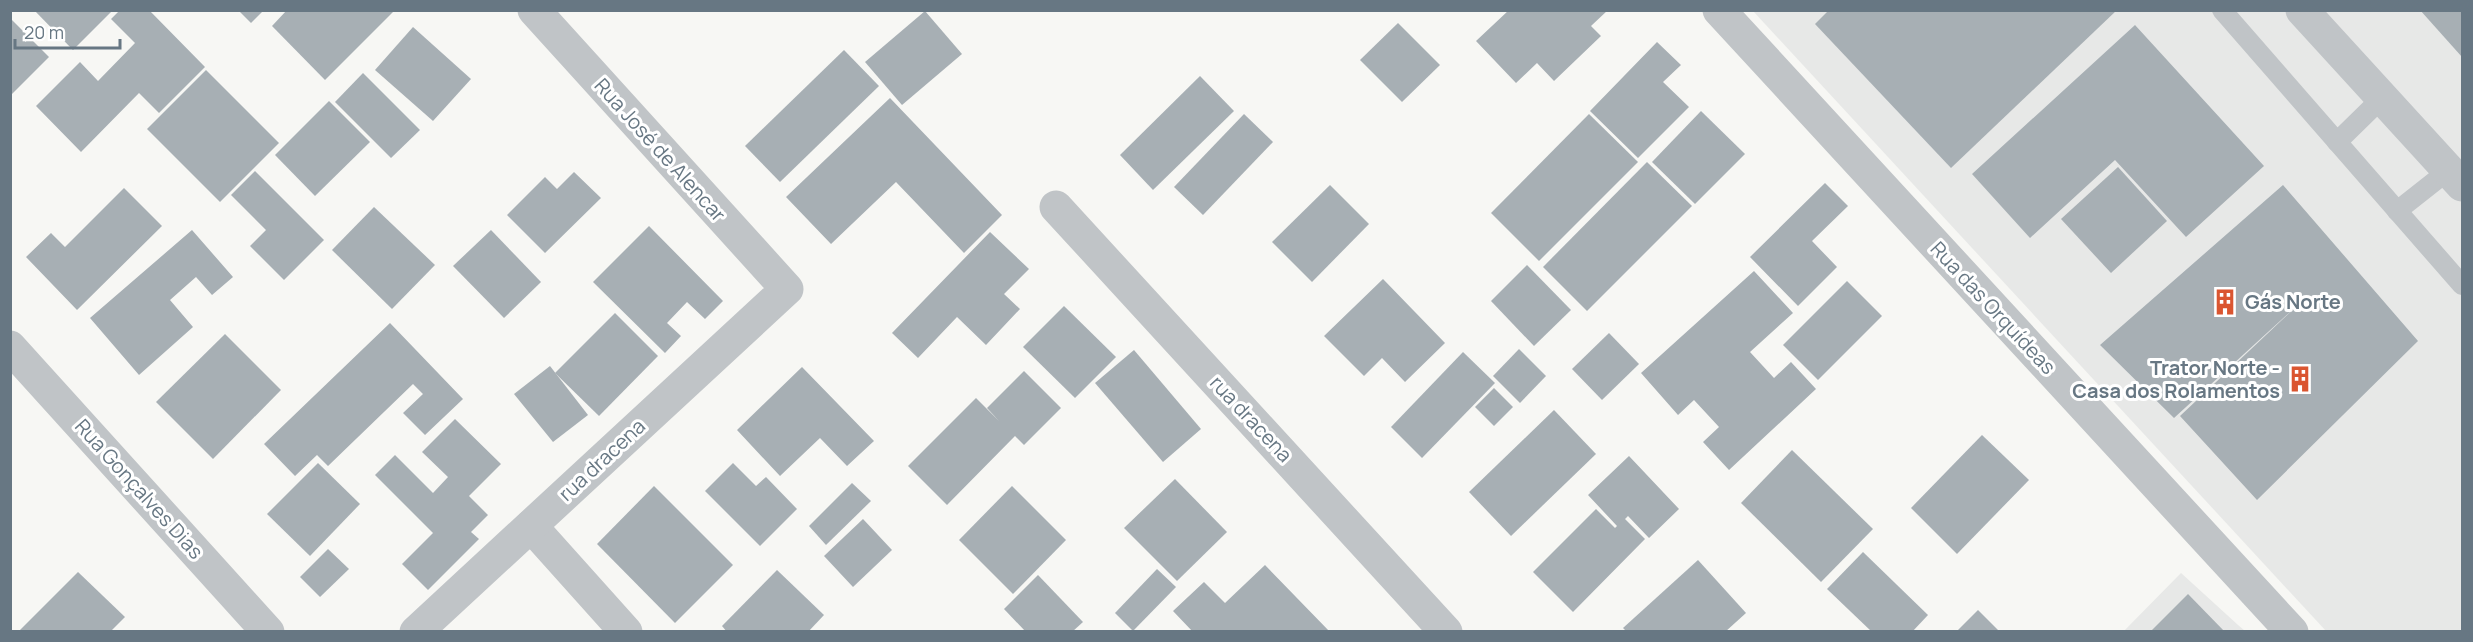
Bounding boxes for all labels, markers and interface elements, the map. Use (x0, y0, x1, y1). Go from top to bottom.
scale bar (15, 12, 120, 50)
text: 20 m (24, 20, 64, 44)
street label: Rua José de Alencar (589, 72, 732, 227)
street label: Rua das Orquídeas (1925, 236, 2062, 380)
building icon: Gás Norte (2210, 287, 2240, 317)
place label: Gás Norte (2245, 288, 2341, 315)
place label: Trator Norte - Casa dos Rolamentos (2072, 354, 2280, 404)
building icon: Trator Norte - Casa dos Rolamentos (2285, 364, 2315, 394)
street label: rua dracena (1204, 370, 1298, 468)
street label: Rua Gonçalves Dias (69, 413, 210, 565)
street label: rua dracena (553, 413, 651, 507)

